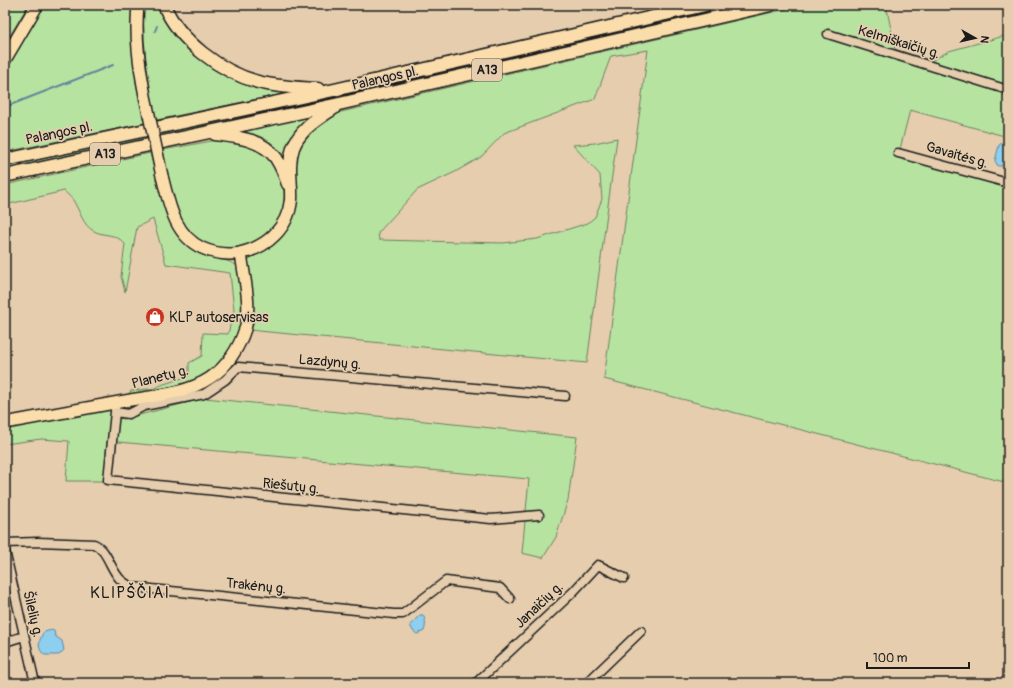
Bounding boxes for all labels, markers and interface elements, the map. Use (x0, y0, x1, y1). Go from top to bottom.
north arrow (955, 18, 995, 58)
street label: Kelmiškaičių g. (856, 21, 942, 63)
text: N (977, 35, 991, 44)
road number: A13 (472, 59, 502, 81)
street label: Palangos pl. (350, 62, 420, 94)
street label: Palangos pl. (24, 118, 94, 148)
street label: Gavaitės g. (924, 138, 990, 172)
road number: A13 (90, 143, 120, 165)
shop icon: KLP autoservisas (144, 306, 166, 328)
place label: KLP autoservisas (169, 309, 269, 326)
street label: Lazdynų g. (298, 351, 362, 373)
street label: Planetų g. (130, 362, 190, 392)
street label: Riešutų g. (262, 475, 320, 497)
street label: Trakėnų g. (225, 574, 287, 598)
street label: Janaičių g. (511, 578, 567, 632)
district label: KLIPŠČIAI (90, 582, 170, 603)
street label: Šilelių g. (19, 589, 48, 639)
scale bar (867, 644, 969, 670)
text: 100 m (873, 651, 908, 666)

